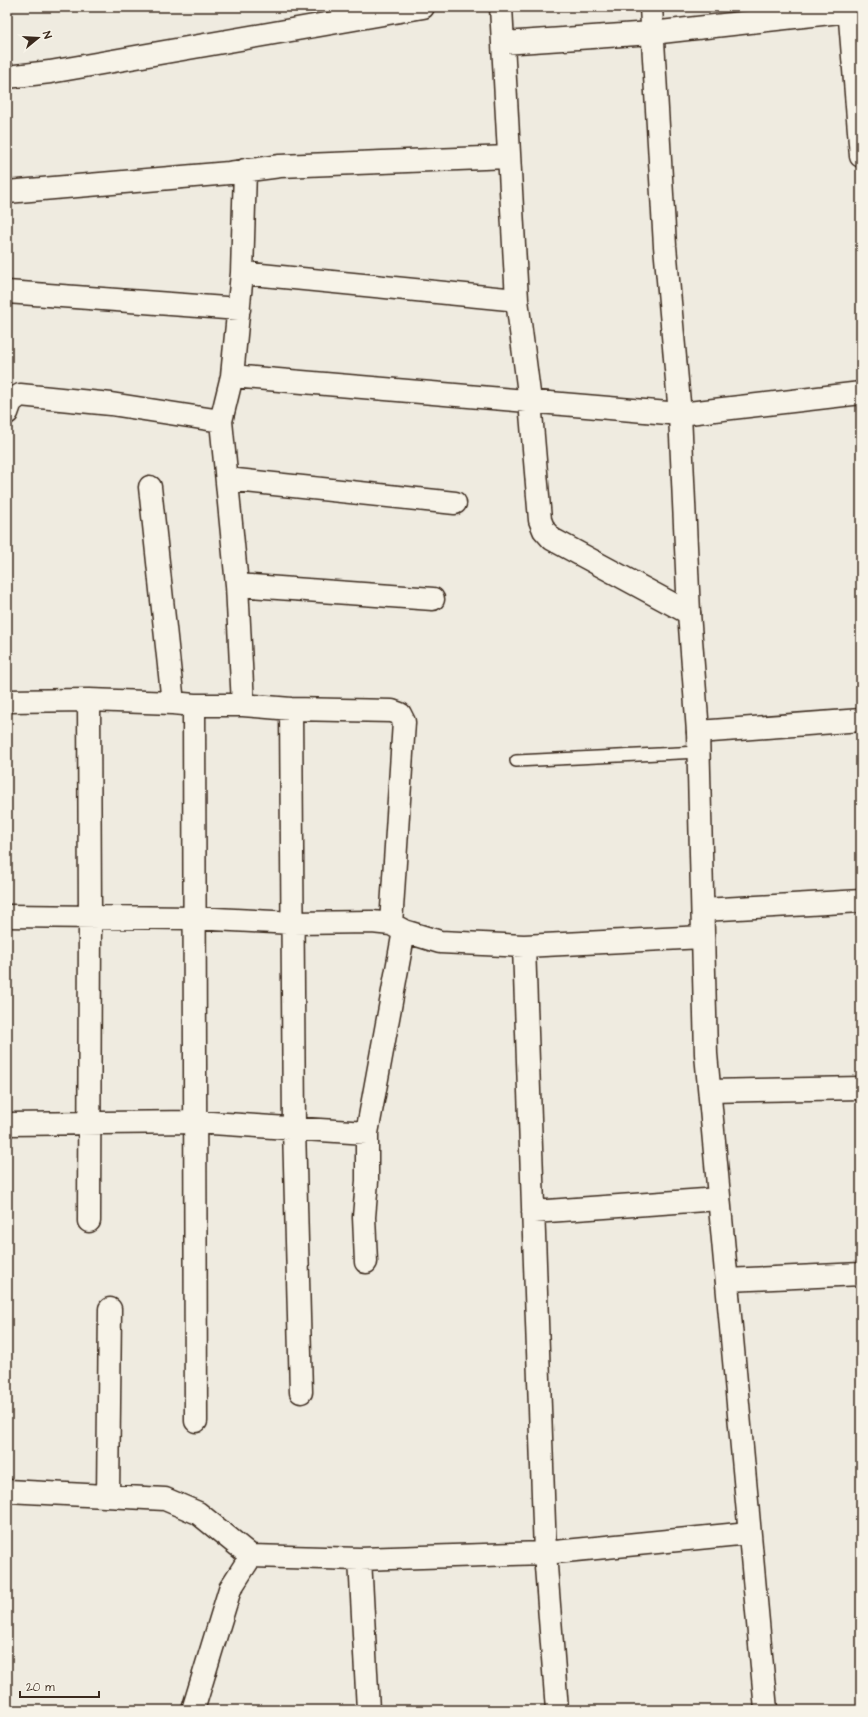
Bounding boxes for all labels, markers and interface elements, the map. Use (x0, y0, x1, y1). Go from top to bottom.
north arrow (18, 18, 58, 58)
text: N (39, 29, 55, 41)
scale bar (20, 1673, 99, 1699)
text: 20 m (26, 1679, 55, 1696)

